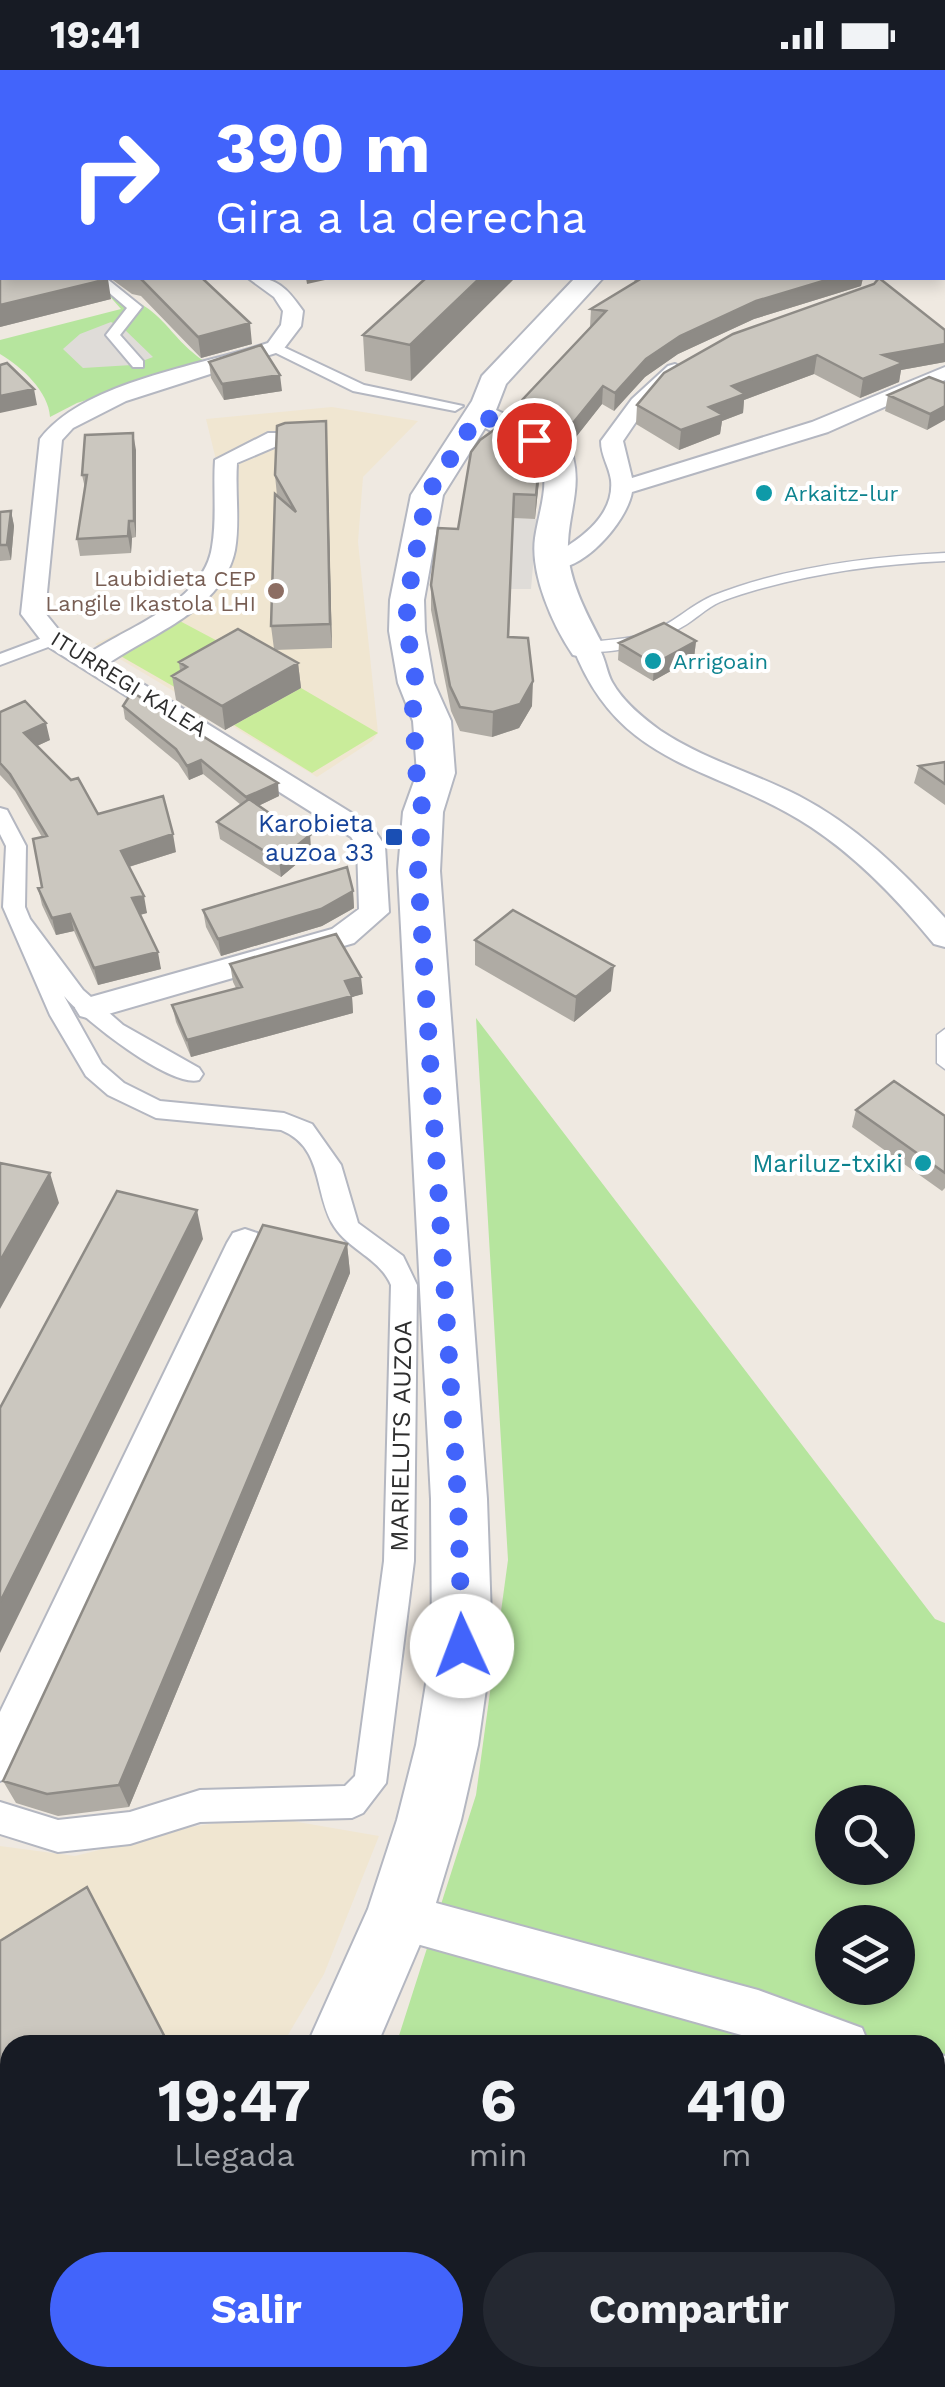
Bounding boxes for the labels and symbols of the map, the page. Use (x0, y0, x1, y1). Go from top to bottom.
pin (492, 398, 577, 483)
place label: Arkaitz-lur (784, 481, 899, 506)
marker: Arkaitz-lur (753, 482, 775, 504)
place label: Laubidieta CEP Langile Ikastola LHI (45, 566, 256, 616)
marker: Laubidieta CEP Langile Ikastola LHI (265, 580, 287, 602)
street label: ITURREGI KALEA (46, 626, 212, 742)
place label: Arrigoain (673, 649, 768, 674)
marker: Arrigoain (642, 650, 664, 672)
place label: Karobieta auzoa 33 (258, 809, 374, 867)
marker: Karobieta auzoa 33 (383, 826, 405, 848)
place label: Mariluz-txiki (752, 1149, 903, 1178)
marker: Mariluz-txiki (912, 1152, 934, 1174)
street label: MARIELUTS AUZOA (384, 1320, 418, 1552)
position arrow (410, 1594, 514, 1698)

